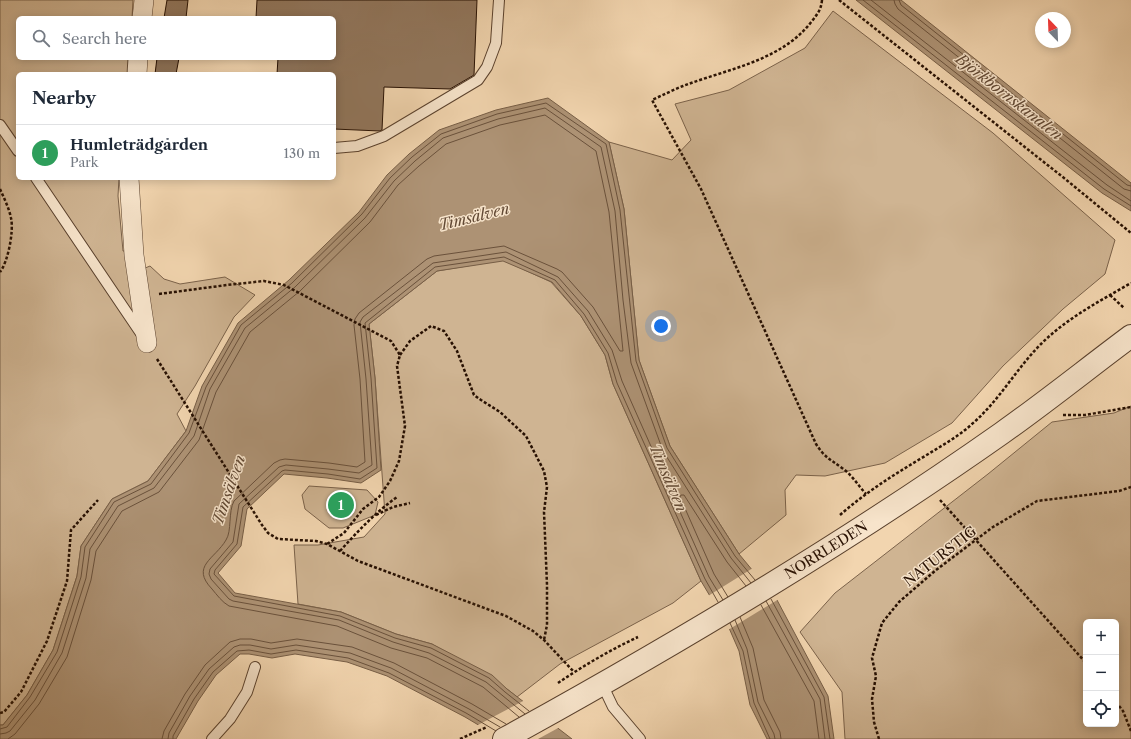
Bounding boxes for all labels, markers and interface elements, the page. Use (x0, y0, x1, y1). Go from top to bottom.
north arrow (1035, 12, 1071, 48)
search box (16, 16, 336, 60)
icon: search (30, 27, 52, 49)
text: Search here (62, 29, 147, 48)
water label: Björkbornskanalen (952, 49, 1066, 144)
text: Nearby (32, 88, 96, 108)
text: Humleträdgården (70, 135, 208, 154)
text: 1 (42, 145, 48, 161)
text: 130 m (284, 145, 320, 161)
text: Park (70, 154, 98, 170)
water label: Timsälven (437, 199, 511, 234)
your location (651, 316, 671, 336)
water label: Timsälven (646, 441, 691, 515)
water label: Timsälven (208, 453, 249, 527)
pin: 1 (328, 490, 354, 520)
street label: NORRLEDEN (781, 517, 871, 583)
street label: NATURSTIG (900, 522, 980, 590)
map controls (1083, 619, 1119, 727)
button: + (1083, 619, 1119, 655)
button: − (1083, 655, 1119, 691)
button: locate (1083, 691, 1119, 727)

